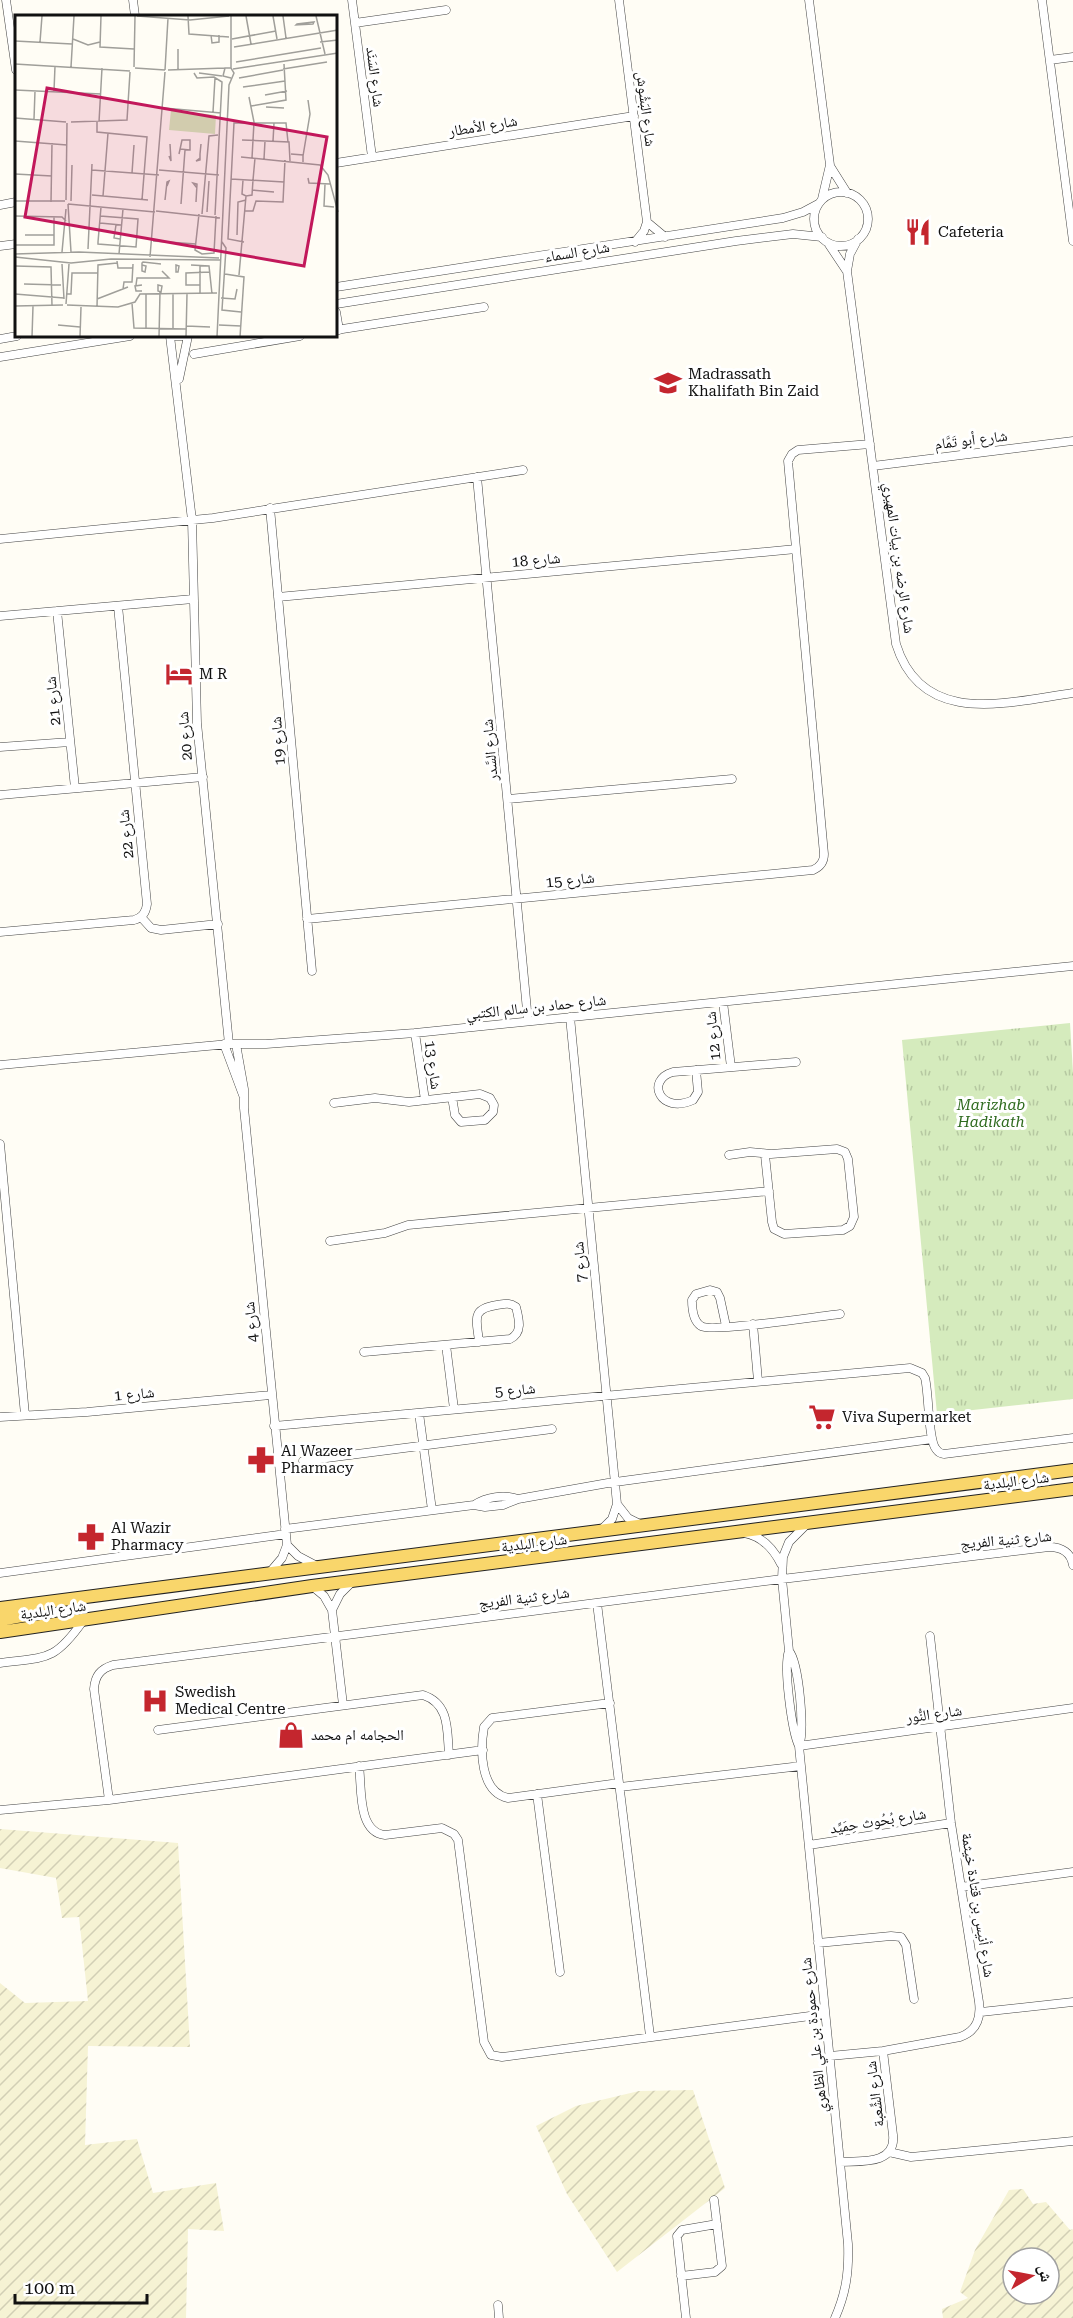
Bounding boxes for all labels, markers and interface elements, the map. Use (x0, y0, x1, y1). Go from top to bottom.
inset map (15, 15, 338, 338)
street label: شارع السَنَد (361, 46, 388, 108)
street label: شارع البَشُوش (631, 70, 660, 148)
street label: شارع الأمطار (446, 112, 519, 141)
restaurant icon: Cafeteria (903, 217, 933, 247)
place label: Cafeteria (938, 223, 1004, 241)
street label: شارع السماء (543, 238, 611, 267)
place label: Madrassath Khalifath Bin Zaid (688, 365, 820, 400)
school or university icon: Madrassath Khalifath Bin Zaid (653, 368, 683, 398)
street label: شارع أبو تَمَّام (934, 427, 1009, 454)
street label: شارع الرضه بن بيات المهيري (877, 481, 919, 635)
street label: شارع 18 (511, 549, 561, 572)
hotel icon: M R (164, 659, 194, 689)
place label: M R (199, 665, 228, 683)
street label: شارع 21 (41, 675, 66, 726)
street label: شارع 20 (174, 711, 197, 761)
street label: شارع 19 (267, 716, 290, 766)
street label: شارع السَّدر (478, 718, 503, 783)
street label: شارع 22 (114, 808, 139, 859)
street label: شارع 15 (545, 868, 596, 893)
street label: شارع حماد بن سالم الكتبي (465, 991, 607, 1026)
street label: شارع 12 (701, 1010, 726, 1061)
street label: شارع 13 (420, 1039, 445, 1091)
park label: Marizhab Hadikath (956, 1096, 1025, 1131)
street label: شارع 7 (569, 1241, 592, 1283)
street label: شارع 4 (240, 1301, 263, 1343)
street label: شارع 5 (494, 1379, 536, 1402)
street label: شارع 1 (113, 1383, 155, 1406)
supermarket icon: Viva Supermarket (807, 1402, 837, 1432)
place label: Viva Supermarket (842, 1408, 972, 1426)
place label: Al Wazeer Pharmacy (281, 1442, 354, 1477)
pharmacy icon: Al Wazeer Pharmacy (246, 1445, 276, 1475)
street label: شارع البلدية (982, 1468, 1050, 1495)
place label: Al Wazir Pharmacy (111, 1519, 184, 1554)
pharmacy icon: Al Wazir Pharmacy (76, 1522, 106, 1552)
street label: شارع ثنية الفريج (960, 1527, 1053, 1554)
street label: شارع البلدية (500, 1530, 568, 1557)
street label: شارع ثنية الفريج (477, 1583, 571, 1614)
street label: شارع البلدية (19, 1596, 87, 1625)
place label: Swedish Medical Centre (175, 1683, 285, 1718)
hospital icon: Swedish Medical Centre (140, 1686, 170, 1716)
street label: شارع النُّور (904, 1701, 963, 1728)
shop icon: الحجامه ام محمد (276, 1720, 306, 1750)
place label: الحجامه ام محمد (311, 1726, 404, 1745)
street label: شارع بُحُوث حِمَيِّد (829, 1804, 928, 1838)
street label: شارع أنيس بن قتادة خيثمة (957, 1831, 998, 1979)
street label: شارع حمودة بن علي الظاهري (797, 1956, 834, 2114)
street label: شارع الشِّعبة (862, 2060, 889, 2128)
north arrow (1001, 2246, 1061, 2306)
text: ش (1034, 2263, 1056, 2284)
scale bar (15, 2267, 147, 2305)
text: 100 m (24, 2277, 75, 2298)

